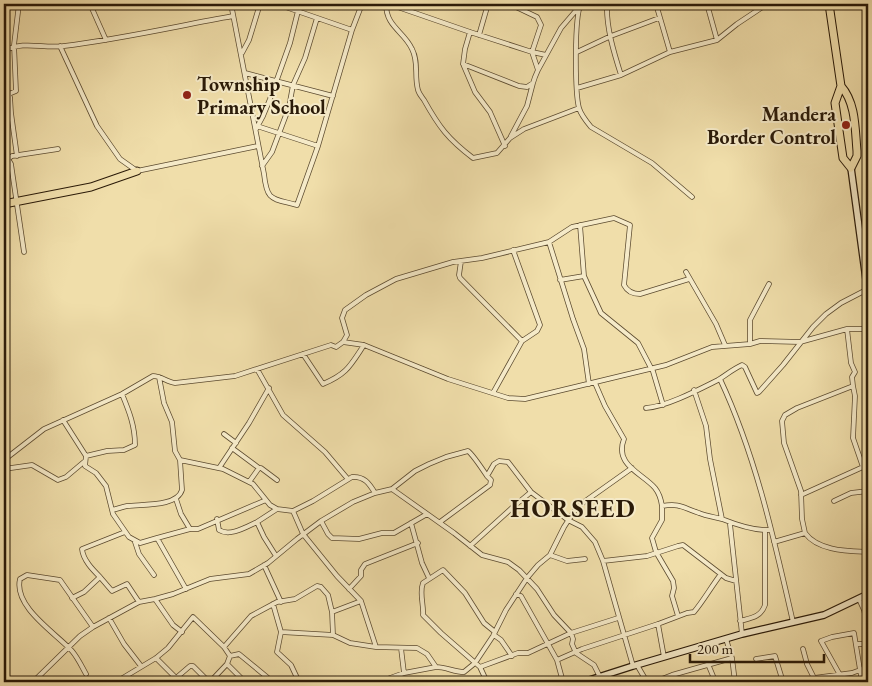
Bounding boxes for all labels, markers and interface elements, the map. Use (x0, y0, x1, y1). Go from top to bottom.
place label: Township Primary School (197, 71, 326, 120)
marker: Township Primary School (181, 89, 193, 101)
place label: Mandera Border Control (707, 101, 836, 150)
marker: Mandera Border Control (840, 119, 852, 131)
district label: HORSEED (510, 492, 636, 524)
scale bar (690, 631, 823, 663)
text: 200 m (697, 639, 734, 658)

